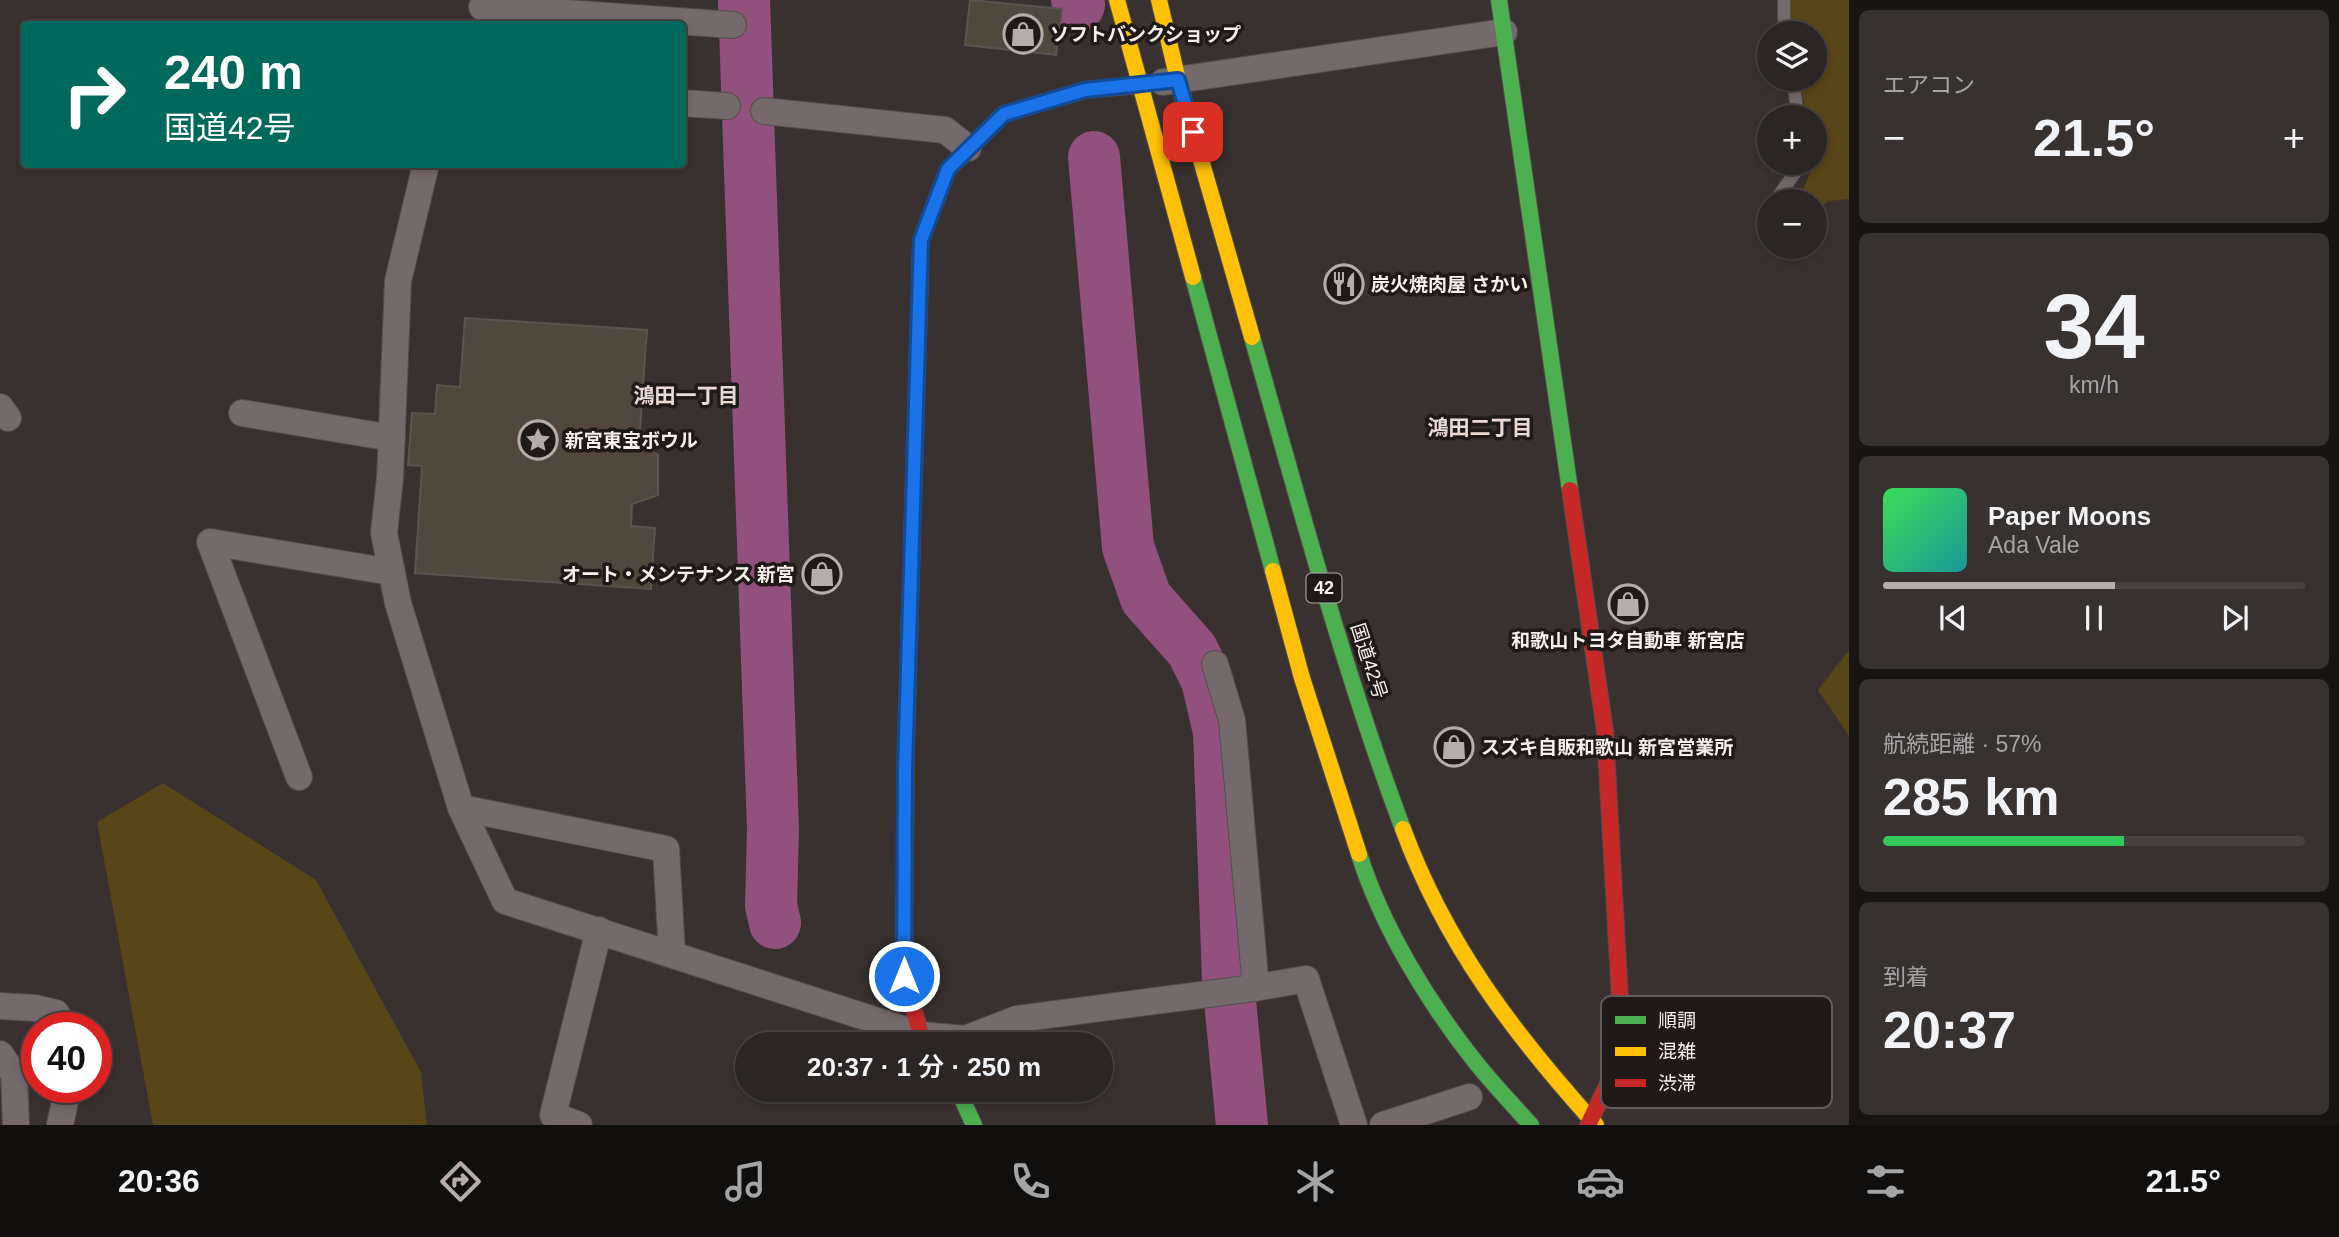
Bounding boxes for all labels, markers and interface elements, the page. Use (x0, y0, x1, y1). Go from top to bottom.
shop icon: ソフトバンクショップ (1002, 13, 1044, 55)
map controls (1757, 21, 1827, 259)
button: layers (1757, 21, 1827, 91)
place label: ソフトバンクショップ (1050, 24, 1241, 45)
text: 240 m (164, 45, 303, 99)
icon: right (49, 49, 140, 140)
text: エアコン (1883, 72, 1975, 98)
pin (1163, 102, 1223, 162)
button: + (1757, 105, 1827, 175)
text: 21.5° (2033, 109, 2155, 167)
text: 国道42号 (164, 110, 296, 146)
icon: arrive (1174, 113, 1212, 151)
text: − (1883, 117, 1905, 159)
text: + (2283, 117, 2305, 159)
button: − (1757, 189, 1827, 259)
restaurant icon: 炭火焼肉屋 さかい (1323, 263, 1365, 305)
place label: 炭火焼肉屋 さかい (1371, 274, 1528, 295)
text: 34 (2043, 276, 2145, 377)
text: km/h (2069, 372, 2119, 398)
district label: 鴻田一丁目 (634, 384, 739, 407)
district label: 鴻田二丁目 (1428, 416, 1533, 439)
place icon: 新宮東宝ボウル (517, 419, 559, 461)
place label: 新宮東宝ボウル (565, 430, 698, 451)
text: Paper Moons (1988, 501, 2151, 531)
text: Ada Vale (1988, 532, 2080, 558)
shop icon: オート・メンテナンス 新宮 (801, 553, 843, 595)
place label: オート・メンテナンス 新宮 (562, 564, 795, 585)
road number: 42 (1306, 574, 1342, 602)
shop icon: 和歌山トヨタ自動車 新宮店 (1607, 583, 1649, 625)
icon: previous (1934, 599, 1972, 637)
icon: pause (2075, 599, 2113, 637)
icon: next (2216, 599, 2254, 637)
street label: 国道42号 (1347, 621, 1391, 701)
place label: 和歌山トヨタ自動車 新宮店 (1511, 630, 1745, 651)
shop icon: スズキ自販和歌山 新宮営業所 (1433, 726, 1475, 768)
text: 航続距離 · 57% (1883, 731, 2041, 757)
place label: スズキ自販和歌山 新宮営業所 (1481, 737, 1733, 758)
text: 285 km (1883, 768, 2059, 826)
position arrow (867, 939, 941, 1013)
text: 到着 (1883, 964, 1929, 990)
legend (1601, 996, 1832, 1108)
text: 20:37 (1883, 1001, 2016, 1059)
text: 順調 (1658, 1010, 1696, 1031)
speed limit sign: 40 (21, 1012, 112, 1103)
text: 混雑 (1658, 1041, 1696, 1062)
text: 20:37 · 1 分 · 250 m (807, 1052, 1041, 1082)
text: 渋滞 (1658, 1073, 1696, 1094)
icon: directions (436, 1157, 485, 1206)
icon: music (721, 1157, 770, 1206)
icon: phone (1006, 1157, 1055, 1206)
icon: climate (1291, 1157, 1340, 1206)
icon: car (1576, 1157, 1625, 1206)
icon: filters (1861, 1157, 1910, 1206)
text: 20:36 (118, 1163, 200, 1199)
text: 21.5° (2146, 1163, 2221, 1199)

